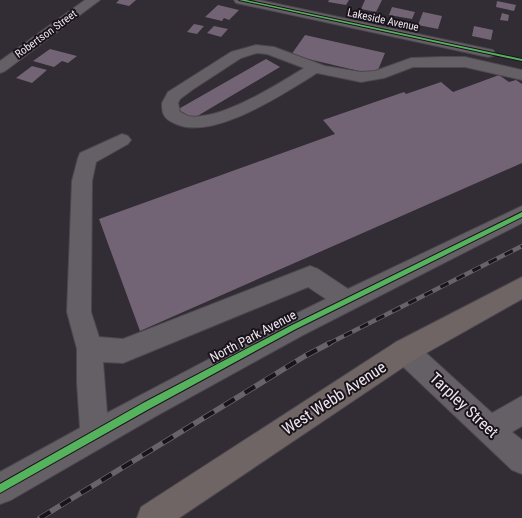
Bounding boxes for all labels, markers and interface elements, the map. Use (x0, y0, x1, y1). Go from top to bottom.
street label: Lakeside Avenue (346, 6, 420, 34)
street label: Robertson Street (13, 7, 79, 61)
street label: North Park Avenue (207, 307, 299, 365)
street label: West Webb Avenue (278, 357, 390, 439)
street label: Tarpley Street (426, 368, 502, 442)

